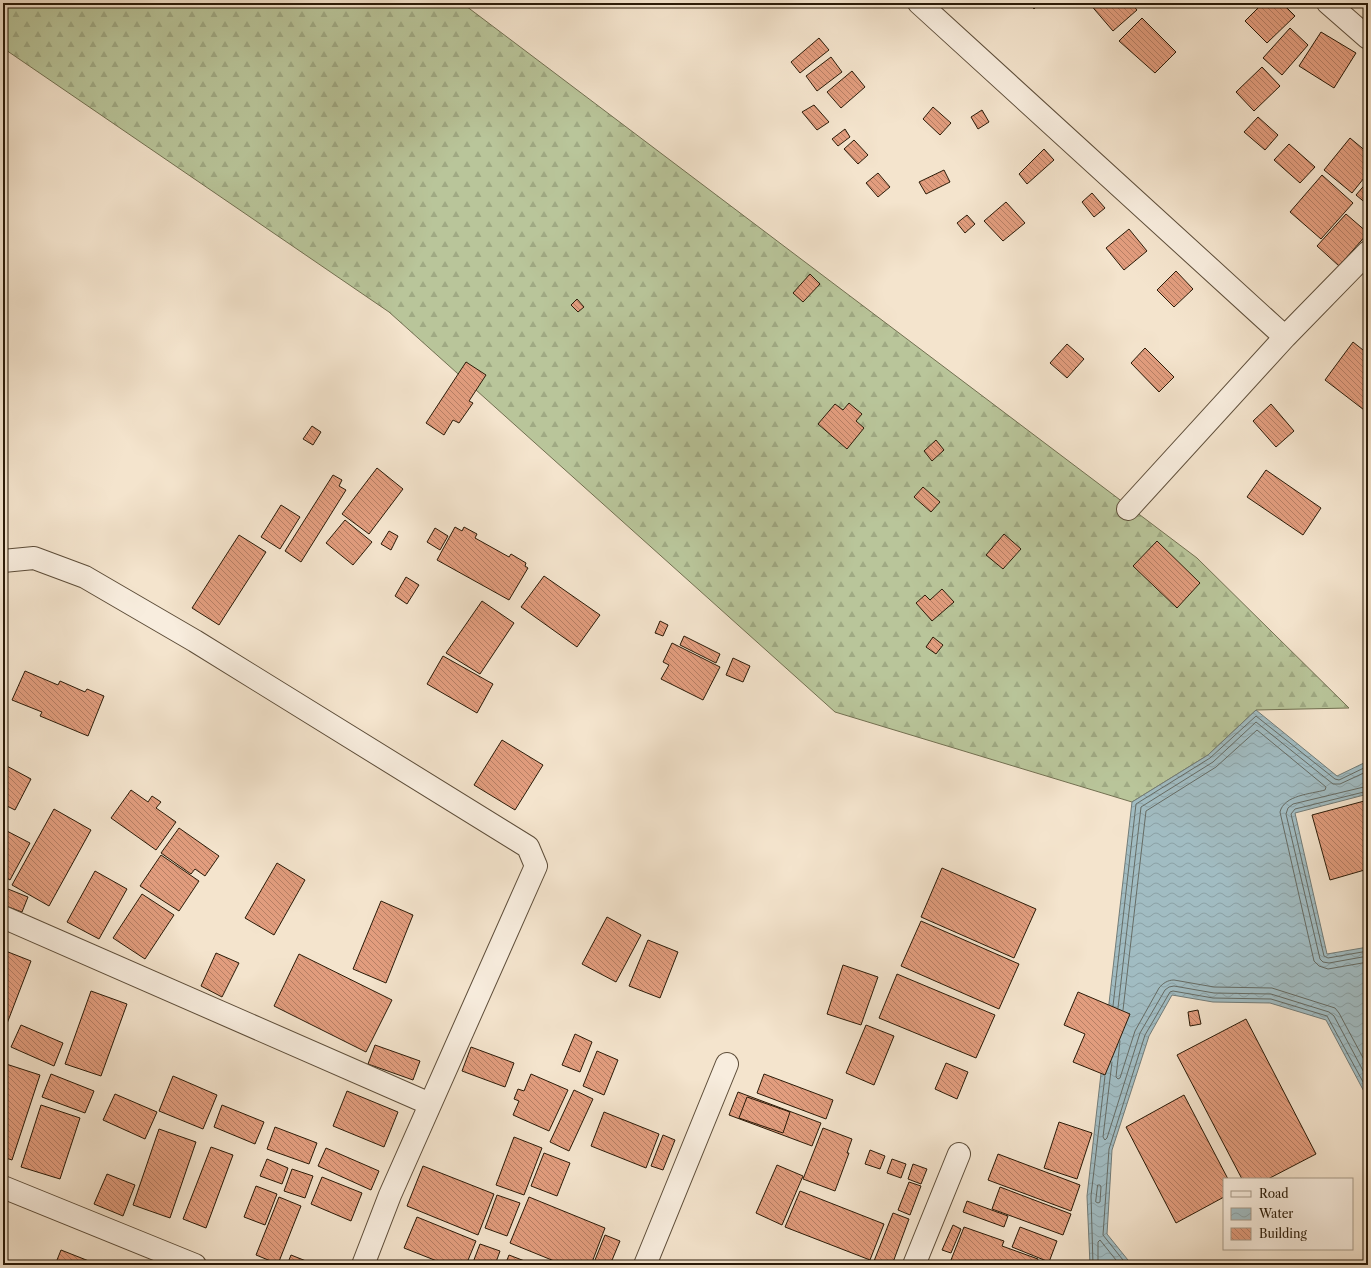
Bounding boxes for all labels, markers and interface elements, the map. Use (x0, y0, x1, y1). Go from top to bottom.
legend (1223, 1178, 1353, 1250)
text: Road (1259, 1186, 1289, 1201)
text: Water (1258, 1206, 1293, 1221)
text: Building (1259, 1226, 1307, 1241)

